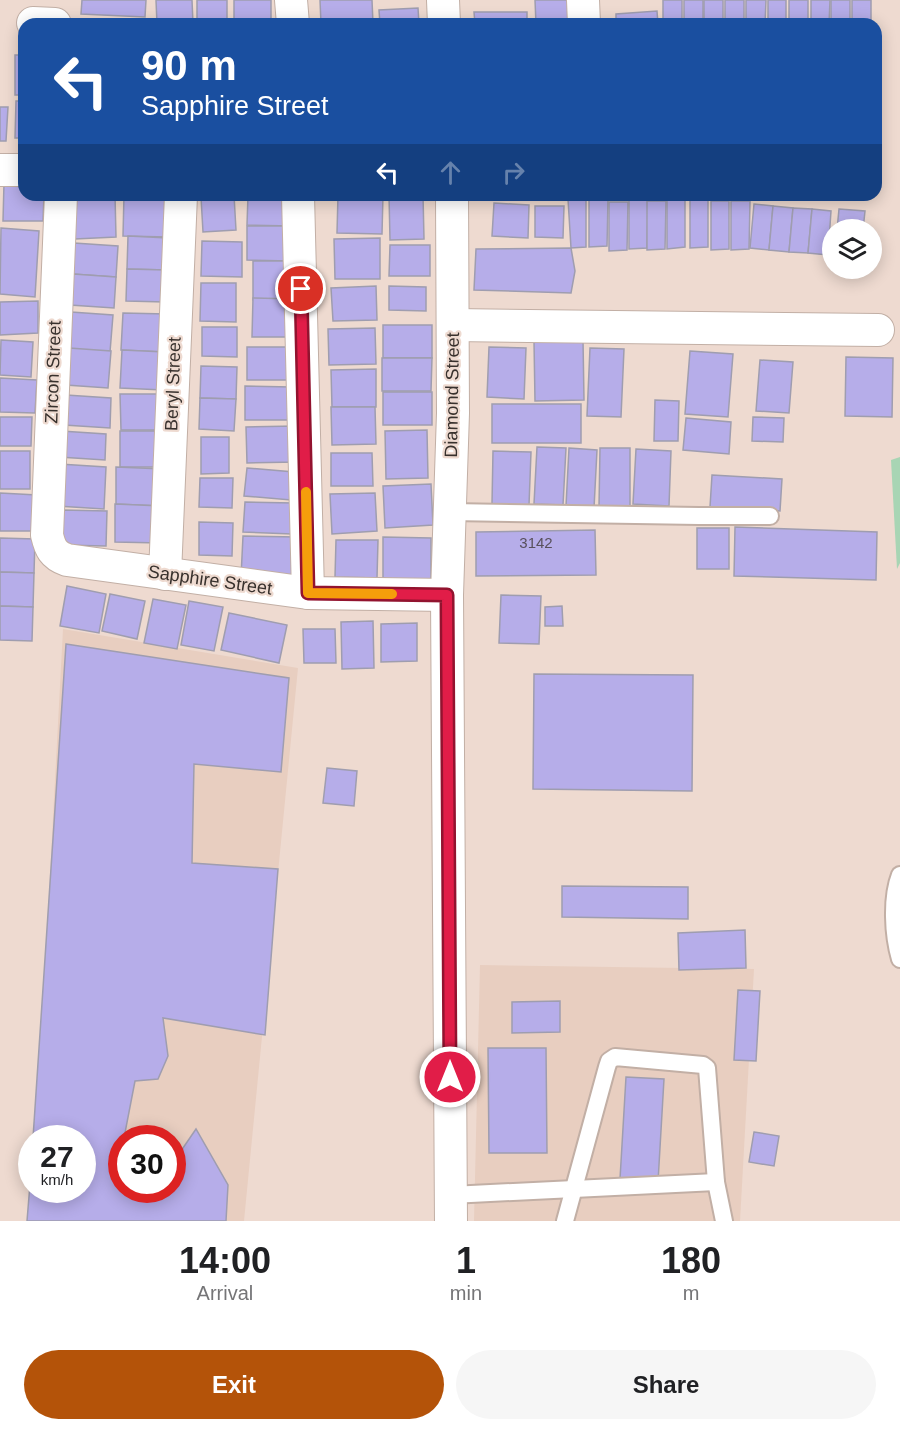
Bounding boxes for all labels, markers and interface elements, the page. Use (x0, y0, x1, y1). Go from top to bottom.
icon: left (42, 42, 120, 120)
text: 90 m (141, 42, 237, 89)
text: Sapphire Street (141, 91, 329, 121)
icon: left (371, 156, 404, 189)
icon: ahead (434, 156, 467, 189)
icon: right (497, 156, 530, 189)
map controls (822, 219, 882, 279)
button: layers (822, 219, 882, 279)
pin (275, 263, 326, 314)
icon: arrive (284, 272, 317, 305)
street label: Zircon Street (41, 320, 65, 424)
street label: Diamond Street (441, 332, 463, 458)
street label: Beryl Street (161, 337, 185, 431)
house number: 3142 (519, 534, 553, 551)
street label: Sapphire Street (147, 561, 273, 599)
position arrow (418, 1045, 482, 1109)
speed limit sign: 30 (108, 1125, 186, 1203)
text: 27 (40, 1140, 74, 1173)
text: km/h (41, 1171, 73, 1188)
text: 14:00 (179, 1240, 271, 1281)
text: 1 (456, 1240, 476, 1281)
text: 180 (661, 1240, 721, 1281)
text: Arrival (197, 1282, 253, 1304)
text: min (450, 1282, 482, 1304)
text: m (683, 1282, 699, 1304)
button: Exit (24, 1350, 444, 1419)
button: Share (456, 1350, 876, 1419)

